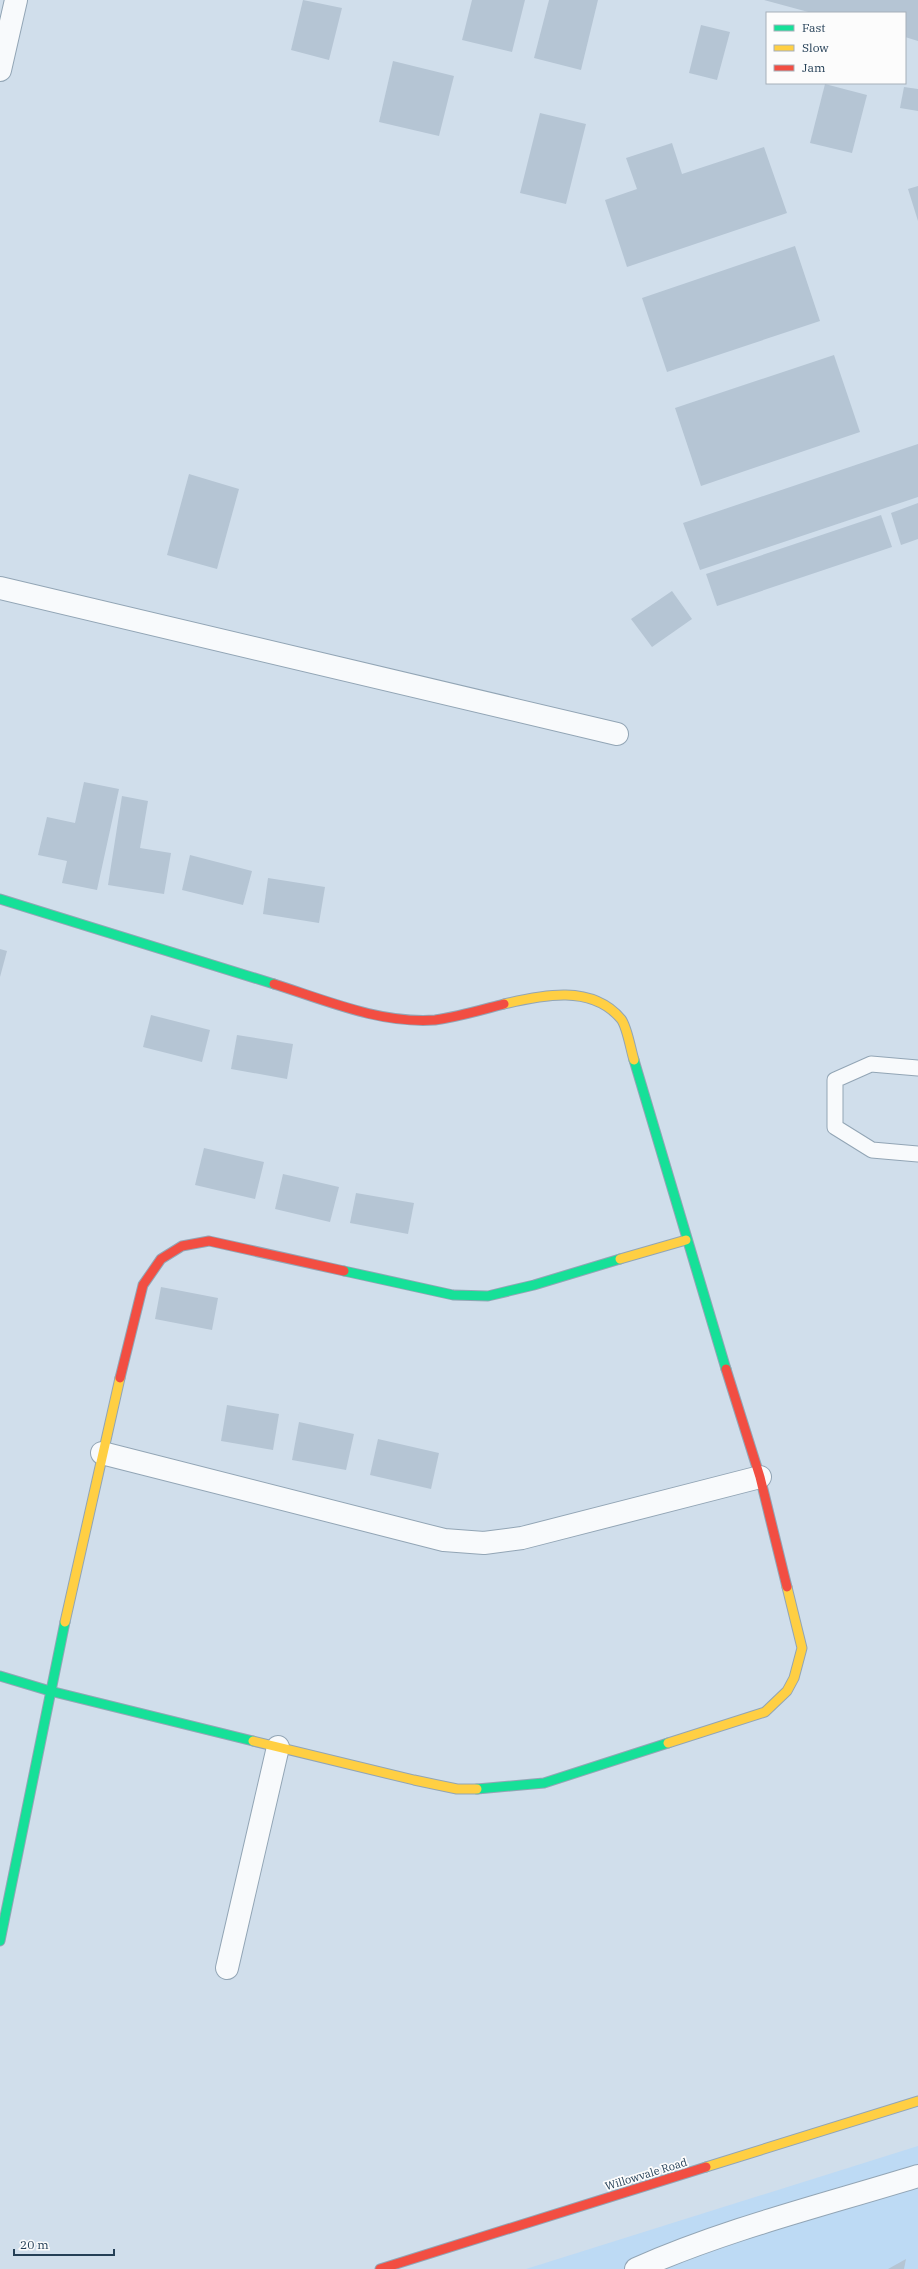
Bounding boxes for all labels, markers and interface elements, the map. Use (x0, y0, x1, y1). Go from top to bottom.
legend (766, 12, 906, 84)
text: Fast (802, 20, 826, 35)
text: Slow (802, 40, 829, 55)
text: Jam (802, 60, 826, 75)
street label: Willowvale Road (603, 2155, 689, 2193)
scale bar (14, 2231, 114, 2257)
text: 20 m (20, 2237, 49, 2252)

